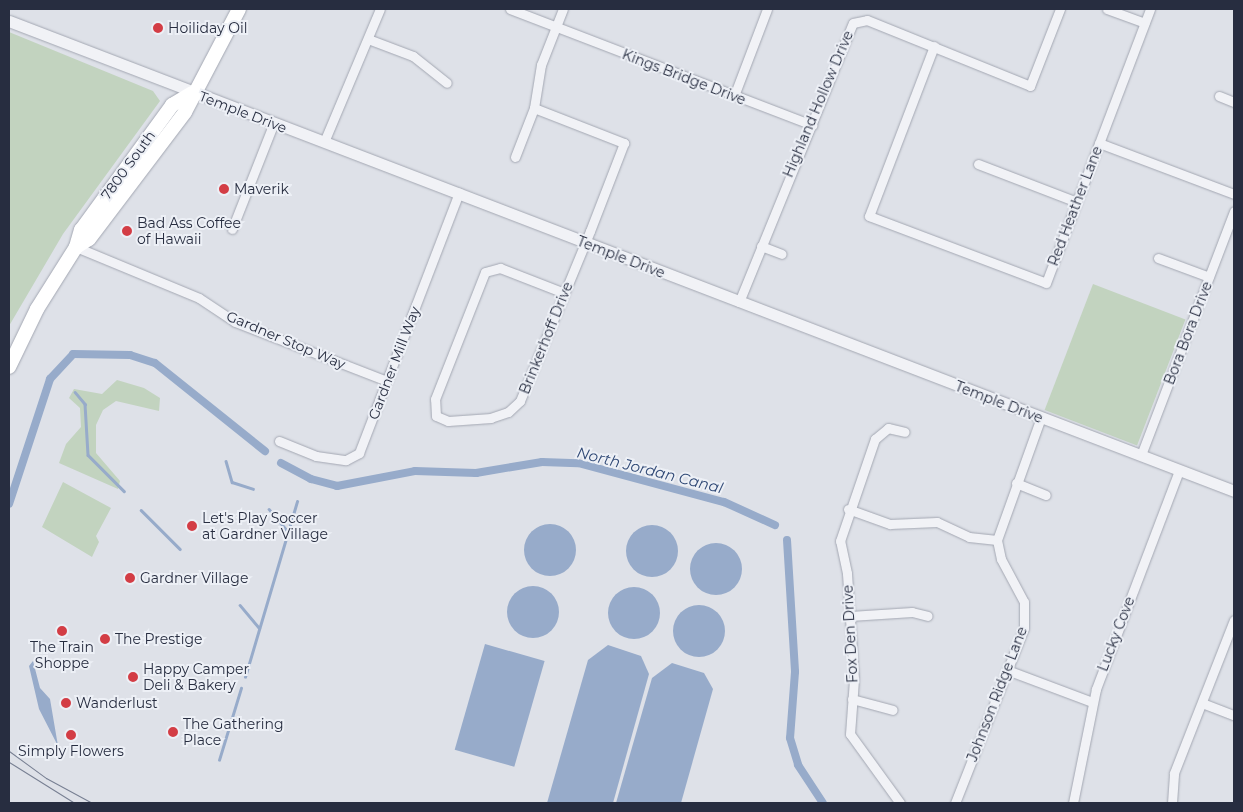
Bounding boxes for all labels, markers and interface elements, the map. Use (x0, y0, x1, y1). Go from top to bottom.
place label: Hoiliday Oil (168, 20, 247, 36)
marker: Hoiliday Oil (152, 22, 164, 34)
street label: Highland Hollow Drive (779, 28, 857, 180)
street label: Kings Bridge Drive (620, 46, 748, 108)
street label: Temple Drive (197, 88, 289, 136)
street label: 7800 South (97, 127, 159, 203)
street label: Red Heather Lane (1044, 144, 1106, 268)
place label: Maverik (234, 181, 289, 197)
marker: Maverik (218, 183, 230, 195)
place label: Bad Ass Coffee of Hawaii (137, 215, 241, 248)
marker: Bad Ass Coffee of Hawaii (121, 225, 133, 237)
street label: Temple Drive (575, 233, 667, 281)
street label: Brinkerhoff Drive (516, 279, 576, 397)
street label: Bora Bora Drive (1161, 279, 1215, 387)
street label: Gardner Mill Way (365, 304, 423, 422)
street label: Gardner Stop Way (224, 307, 348, 373)
street label: Temple Drive (953, 378, 1045, 426)
water label: North Jordan Canal (575, 443, 725, 497)
place label: Let's Play Soccer at Gardner Village (202, 510, 328, 542)
marker: Let's Play Soccer at Gardner Village (186, 520, 198, 532)
place label: Gardner Village (140, 570, 248, 586)
marker: Gardner Village (124, 572, 136, 584)
street label: Fox Den Drive (839, 585, 861, 683)
street label: Lucky Cove (1094, 594, 1138, 674)
street label: Johnson Ridge Lane (964, 624, 1030, 764)
marker: The Train Shoppe (56, 625, 68, 637)
place label: The Prestige (115, 631, 203, 647)
marker: The Prestige (99, 633, 111, 645)
place label: The Train Shoppe (30, 639, 94, 672)
place label: Happy Camper Deli & Bakery (143, 661, 249, 694)
marker: Happy Camper Deli & Bakery (127, 671, 139, 683)
place label: Wanderlust (76, 695, 158, 711)
marker: Wanderlust (60, 697, 72, 709)
place label: The Gathering Place (183, 716, 284, 749)
marker: The Gathering Place (167, 726, 179, 738)
marker: Simply Flowers (65, 729, 77, 741)
place label: Simply Flowers (18, 743, 124, 759)

